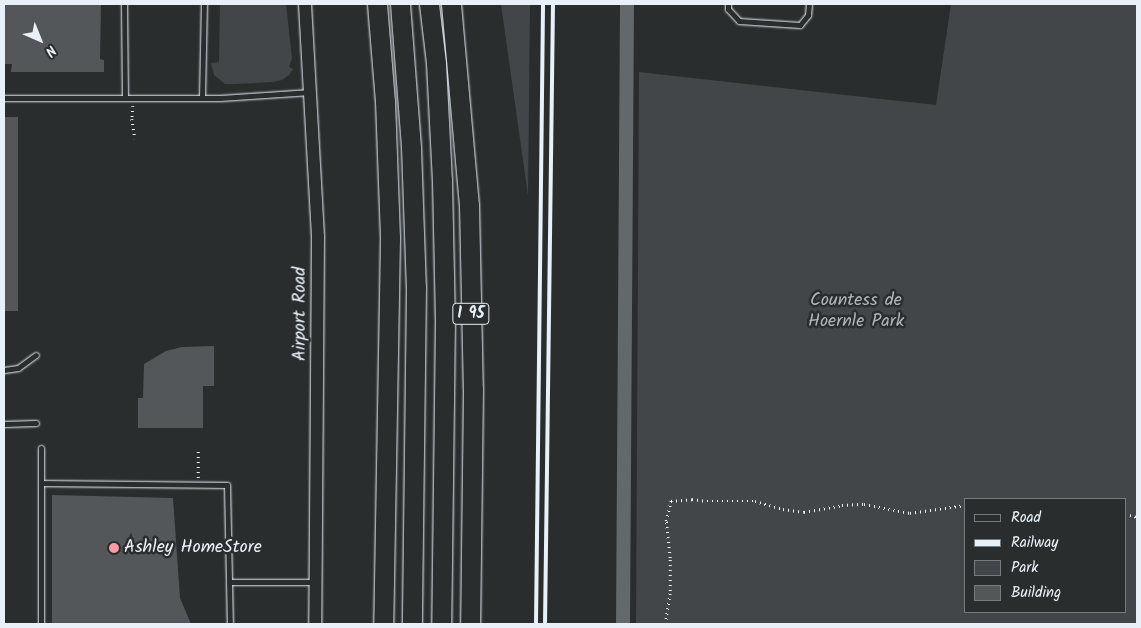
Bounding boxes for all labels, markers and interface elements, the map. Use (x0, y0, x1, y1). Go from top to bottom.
north arrow (15, 15, 65, 65)
text: N (40, 40, 61, 62)
street label: Airport Road (290, 267, 312, 361)
park label: Countess de Hoernle Park (808, 291, 904, 334)
road number: I 95 (452, 300, 490, 328)
legend (964, 498, 1126, 613)
text: Road (1011, 506, 1041, 530)
text: Railway (1011, 531, 1058, 555)
place label: Ashley HomeStore (124, 537, 262, 559)
marker: Ashley HomeStore (108, 542, 120, 554)
text: Park (1011, 556, 1038, 580)
text: Building (1011, 581, 1061, 605)

